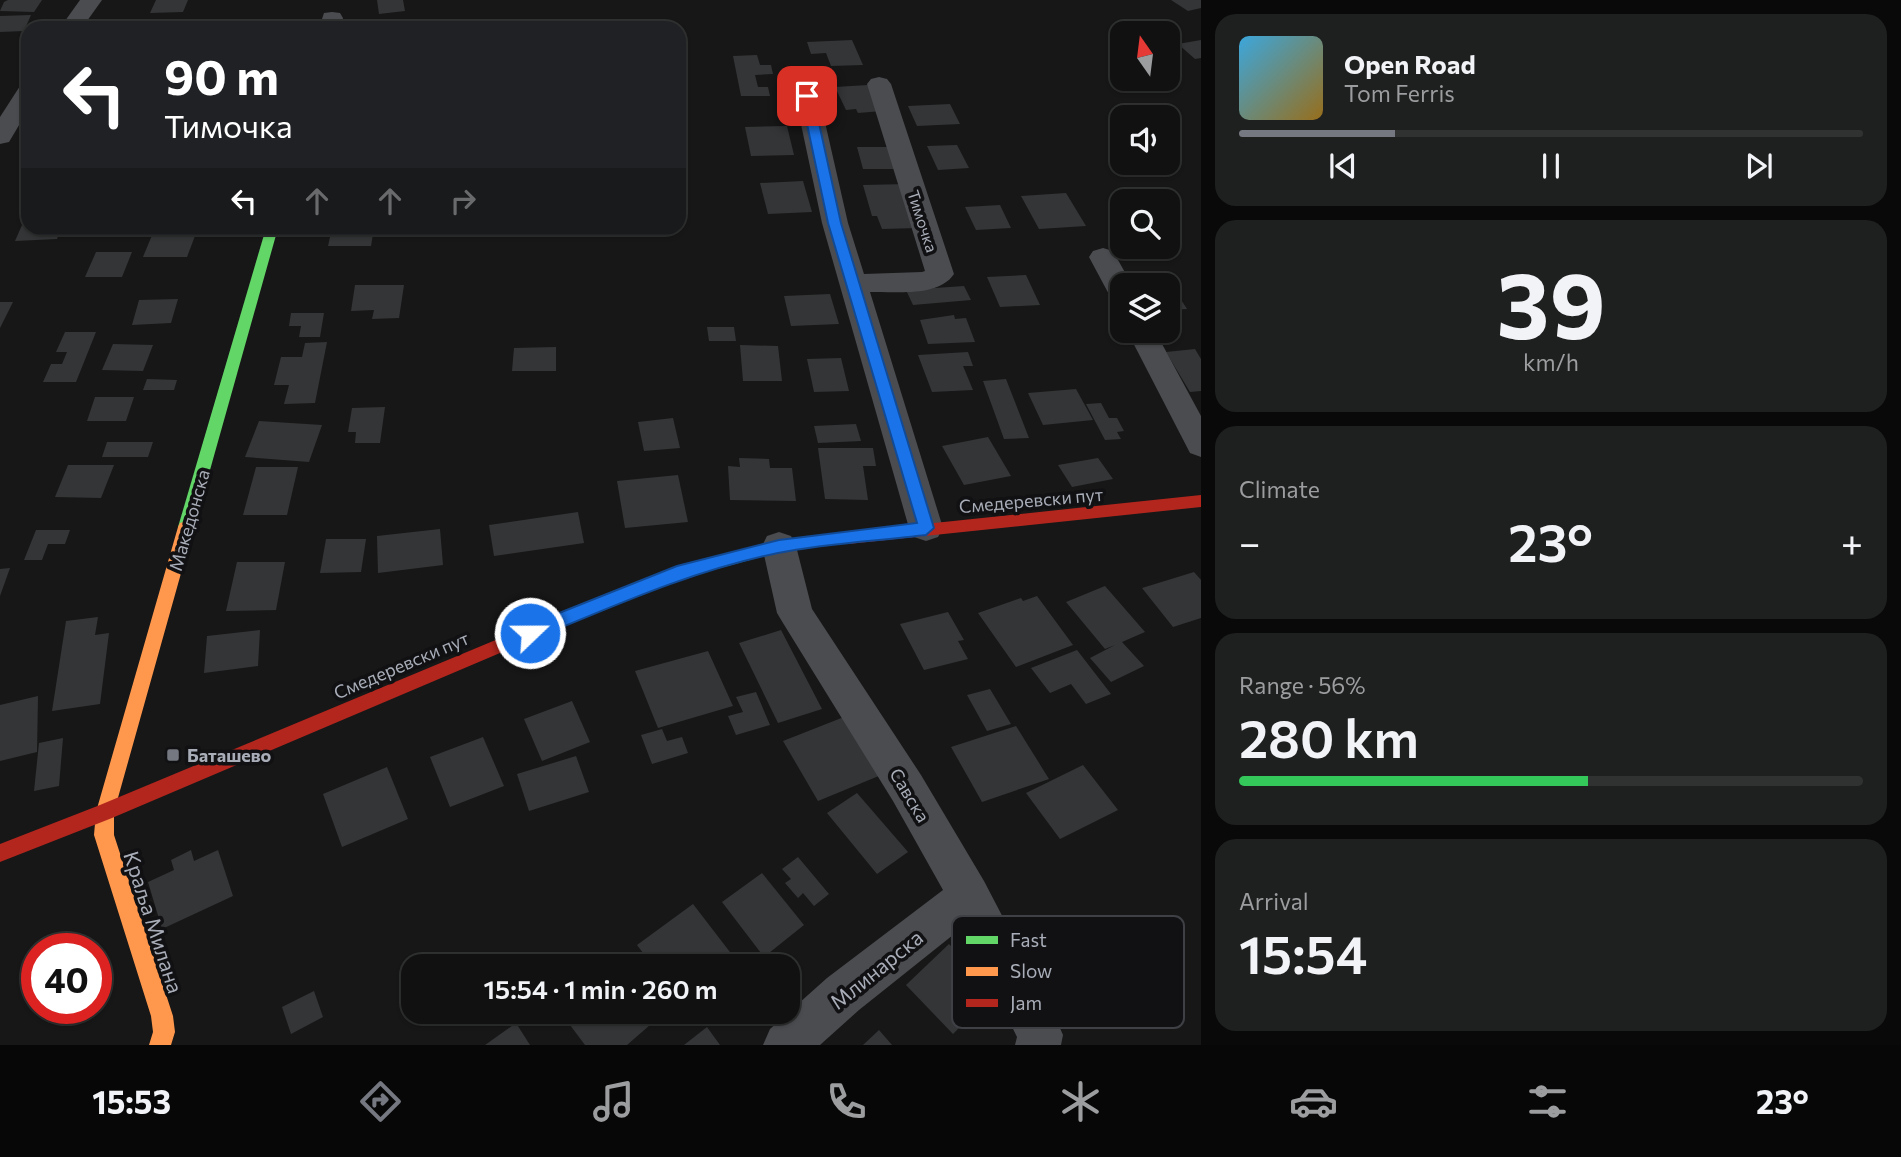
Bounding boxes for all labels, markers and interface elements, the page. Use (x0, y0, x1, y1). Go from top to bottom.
north arrow (1110, 21, 1180, 91)
map controls (1110, 21, 1180, 343)
text: 90 m (164, 45, 279, 105)
text: Open Road (1344, 48, 1476, 79)
icon: left (49, 49, 140, 140)
pin (777, 66, 837, 126)
icon: arrive (788, 77, 826, 115)
text: Tom Ferris (1344, 79, 1455, 107)
text: Тимочка (164, 105, 293, 145)
button: sound (1110, 105, 1180, 175)
icon: previous (1324, 147, 1362, 185)
icon: pause (1532, 147, 1570, 185)
icon: next (1740, 147, 1778, 185)
icon: left (225, 182, 263, 220)
icon: ahead (298, 182, 336, 220)
icon: ahead (371, 182, 409, 220)
icon: right (444, 182, 482, 220)
street label: Тимочка (904, 187, 942, 255)
button: search (1110, 189, 1180, 259)
text: 39 (1496, 246, 1606, 358)
button: layers (1110, 273, 1180, 343)
text: km/h (1523, 348, 1579, 376)
street label: Македонска (164, 467, 214, 573)
text: Climate (1239, 475, 1320, 503)
street label: Смедеревски пут (958, 483, 1104, 517)
text: 23° (1508, 509, 1593, 573)
text: − (1239, 518, 1261, 565)
text: + (1841, 518, 1863, 565)
position arrow (493, 596, 567, 670)
street label: Смедеревски пут (330, 626, 472, 703)
text: Range · 56% (1239, 671, 1366, 699)
text: 280 km (1239, 705, 1419, 769)
place label: Баташево (187, 744, 272, 766)
marker: Баташево (165, 747, 181, 763)
street label: Савска (885, 764, 935, 826)
street label: Краља Милана (119, 848, 189, 996)
text: Arrival (1239, 887, 1309, 915)
legend (952, 916, 1184, 1028)
text: 15:54 (1239, 921, 1367, 985)
street label: Млинарска (825, 924, 927, 1014)
text: Fast (1010, 928, 1047, 951)
speed limit sign: 40 (21, 933, 112, 1024)
text: Slow (1010, 959, 1052, 982)
text: 15:54 · 1 min · 260 m (484, 973, 717, 1004)
text: Jam (1010, 991, 1042, 1014)
icon: directions (356, 1077, 405, 1126)
icon: music (589, 1077, 638, 1126)
icon: phone (822, 1077, 871, 1126)
icon: climate (1056, 1077, 1105, 1126)
icon: car (1289, 1077, 1338, 1126)
icon: filters (1523, 1077, 1572, 1126)
text: 15:53 (92, 1081, 171, 1121)
text: 23° (1756, 1081, 1809, 1121)

